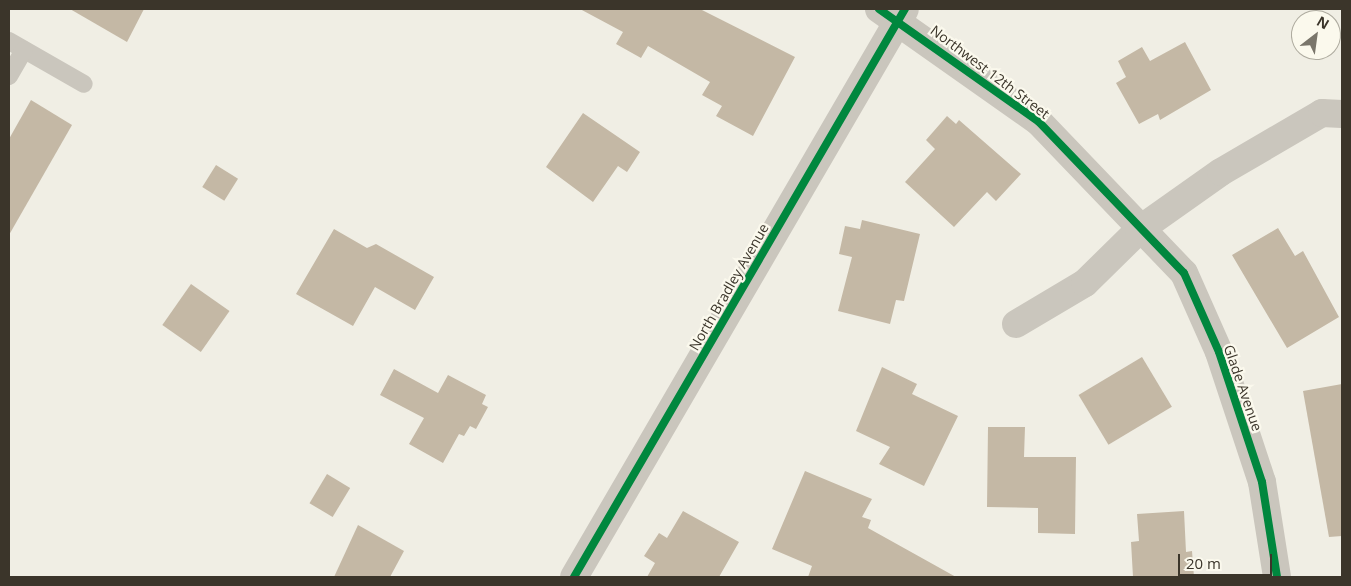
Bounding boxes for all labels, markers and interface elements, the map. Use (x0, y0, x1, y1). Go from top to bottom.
north arrow (1291, 10, 1341, 60)
text: N (1314, 11, 1333, 34)
street label: Northwest 12th Street (927, 22, 1053, 122)
street label: North Bradley Avenue (686, 221, 772, 353)
street label: Glade Avenue (1220, 343, 1266, 433)
scale bar (1181, 544, 1275, 576)
text: 20 m (1186, 553, 1221, 573)

